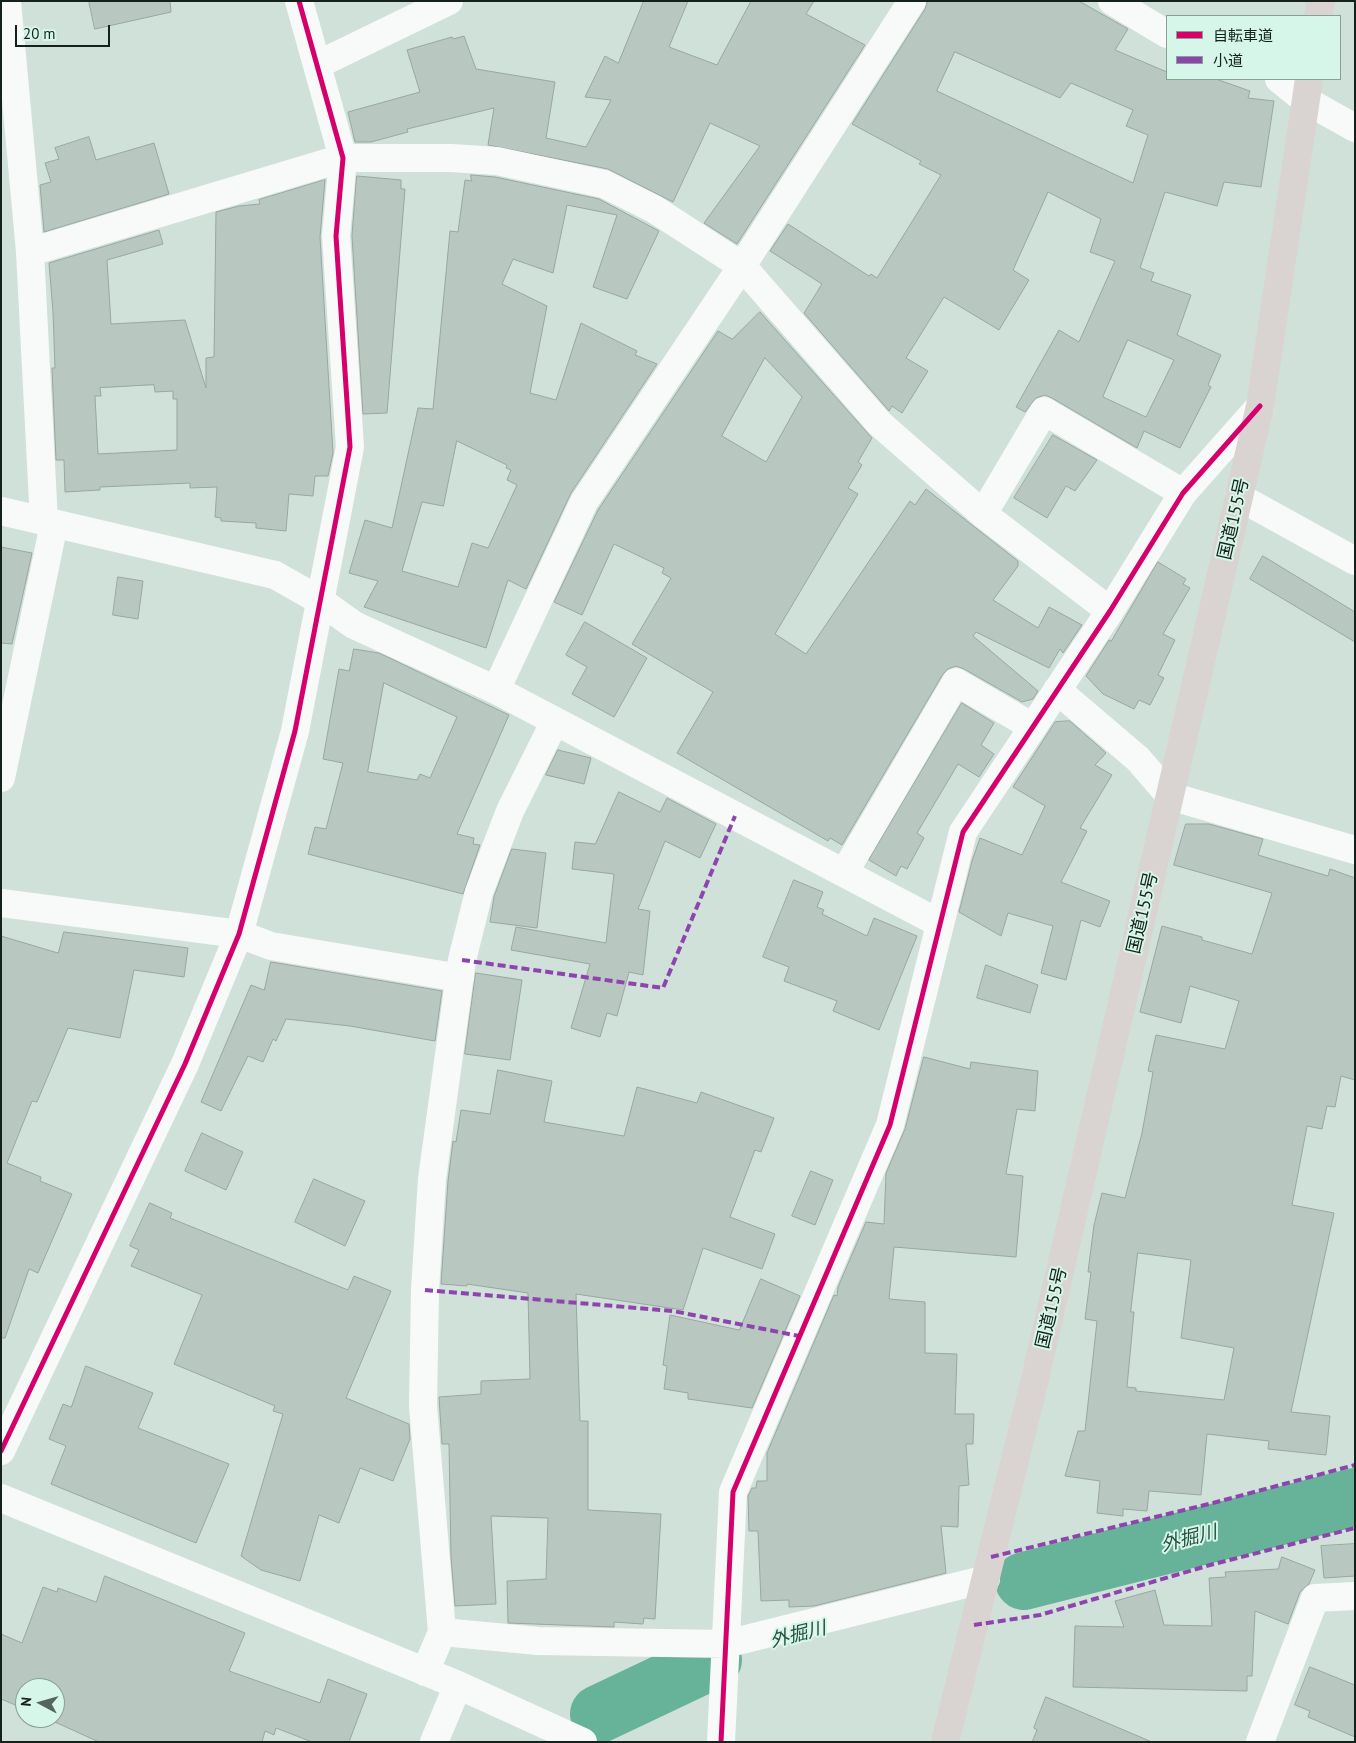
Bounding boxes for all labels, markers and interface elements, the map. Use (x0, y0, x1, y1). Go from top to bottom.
scale bar (18, 15, 112, 47)
legend (1166, 15, 1341, 80)
text: 20 m (23, 24, 56, 43)
text: 自転車道 (1213, 26, 1273, 45)
text: 小道 (1213, 51, 1243, 70)
street label: 国道155号 (1214, 476, 1254, 562)
street label: 国道155号 (1123, 870, 1163, 956)
street label: 国道155号 (1032, 1265, 1072, 1351)
water label: 外掘川 (1159, 1521, 1219, 1557)
water label: 外掘川 (768, 1617, 828, 1653)
north arrow (15, 1678, 65, 1728)
text: N (17, 1696, 36, 1707)

